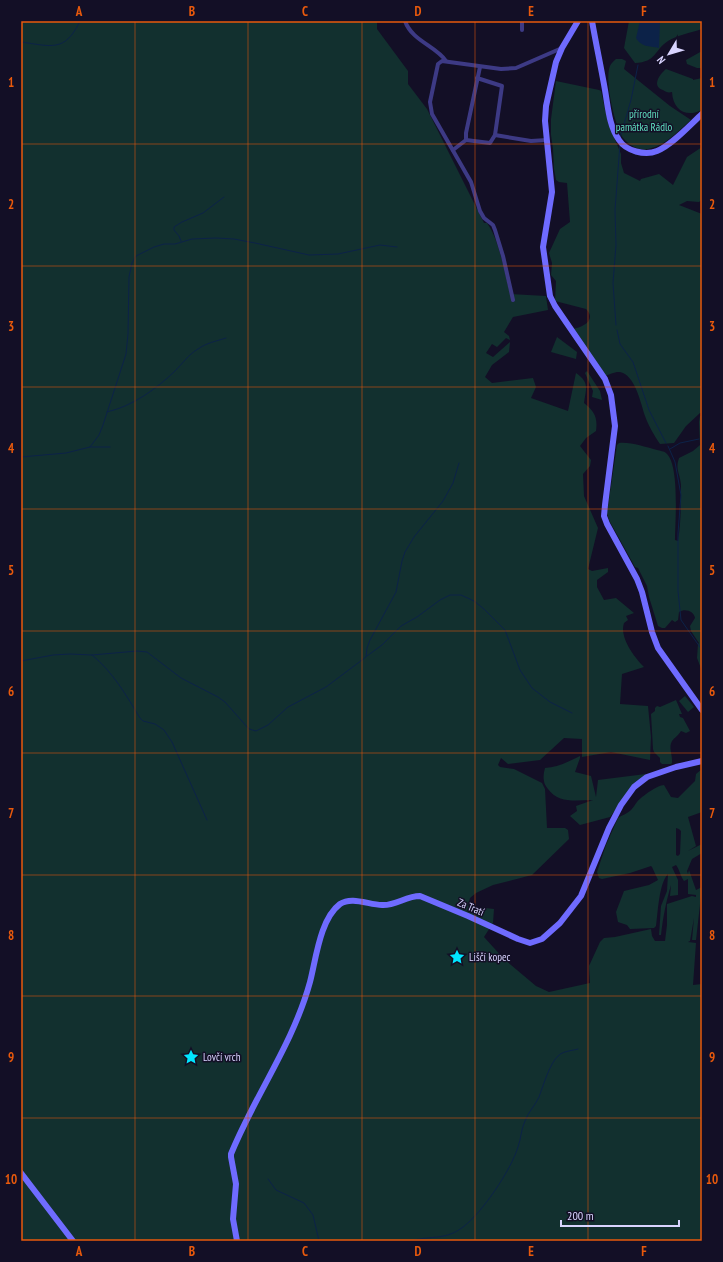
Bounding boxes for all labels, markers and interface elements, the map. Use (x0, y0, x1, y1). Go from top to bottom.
text: A (75, 3, 83, 20)
text: B (189, 3, 195, 20)
text: C (302, 3, 308, 20)
text: D (415, 3, 422, 20)
text: E (528, 3, 534, 20)
text: F (641, 3, 647, 20)
north arrow (649, 34, 689, 74)
text: N (654, 53, 668, 67)
text: 1 (8, 74, 14, 91)
text: 1 (709, 74, 715, 91)
park label: přírodní památka Rádlo (616, 107, 673, 134)
text: 2 (8, 196, 14, 213)
text: 2 (709, 196, 715, 213)
text: 3 (8, 318, 14, 335)
text: 3 (709, 318, 715, 335)
text: 4 (8, 440, 15, 457)
text: 4 (709, 440, 716, 457)
text: 5 (8, 562, 14, 579)
text: 5 (709, 562, 715, 579)
text: 6 (8, 683, 14, 700)
text: 6 (709, 683, 715, 700)
text: 7 (8, 805, 14, 822)
text: 7 (709, 805, 715, 822)
street label: Za Tratí (455, 895, 487, 919)
text: 8 (8, 927, 14, 944)
text: 8 (709, 927, 715, 944)
place icon: Liščí kopec (448, 948, 466, 966)
place label: Liščí kopec (469, 950, 510, 964)
place icon: Lovčí vrch (182, 1048, 200, 1066)
text: 9 (8, 1049, 14, 1066)
text: 9 (709, 1049, 715, 1066)
place label: Lovčí vrch (203, 1050, 241, 1064)
text: 10 (5, 1171, 17, 1188)
text: 10 (706, 1171, 718, 1188)
scale bar (561, 1202, 679, 1228)
text: 200 m (567, 1208, 594, 1223)
text: A (75, 1243, 83, 1260)
text: B (189, 1243, 195, 1260)
text: C (302, 1243, 308, 1260)
text: D (415, 1243, 422, 1260)
text: E (528, 1243, 534, 1260)
text: F (641, 1243, 647, 1260)

